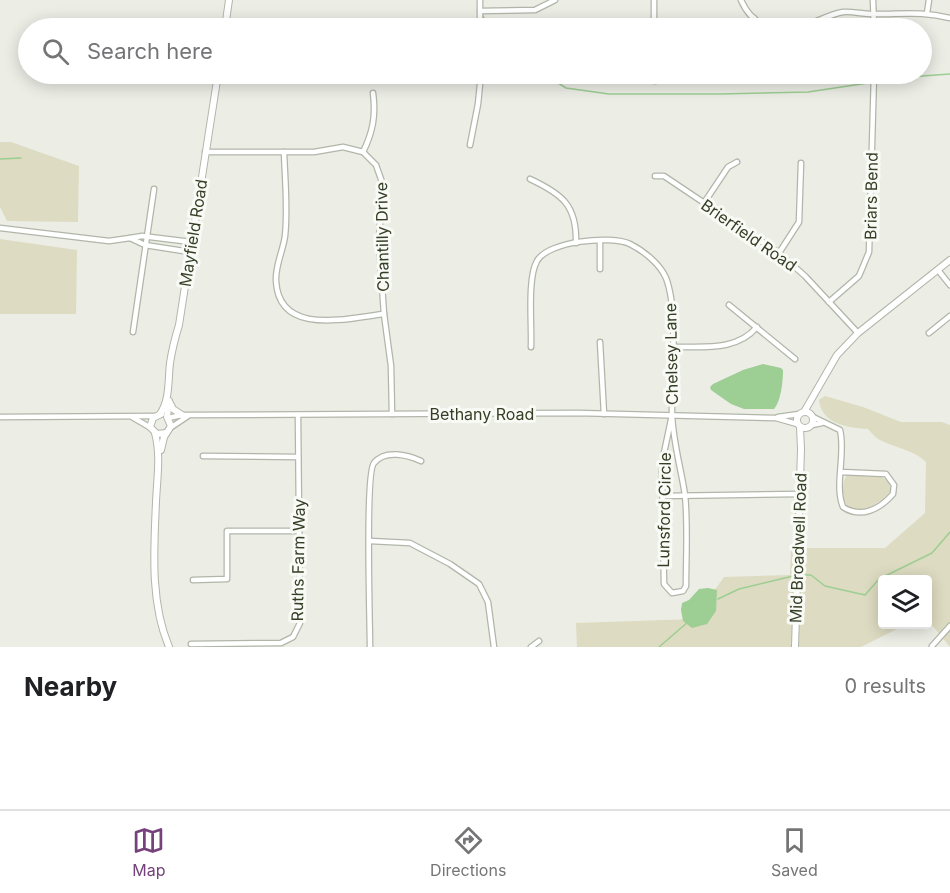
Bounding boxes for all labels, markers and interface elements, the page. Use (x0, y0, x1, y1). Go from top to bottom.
search box (18, 18, 932, 84)
icon: search (39, 35, 72, 68)
text: Search here (87, 38, 213, 64)
street label: Briars Bend (860, 152, 882, 240)
street label: Mayfield Road (175, 178, 211, 288)
street label: Chantilly Drive (371, 182, 393, 292)
street label: Brierfield Road (697, 195, 801, 275)
street label: Chelsey Lane (660, 303, 682, 405)
street label: Bethany Road (430, 404, 534, 424)
street label: Lunsford Circle (653, 452, 675, 568)
street label: Mid Broadwell Road (785, 473, 811, 623)
street label: Ruths Farm Way (287, 498, 309, 622)
map controls (878, 575, 932, 629)
button: layers (878, 575, 932, 629)
text: Nearby (24, 671, 117, 702)
text: 0 results (844, 674, 926, 698)
tab: Map (132, 824, 166, 880)
tab: Directions (430, 824, 506, 880)
tab: Saved (771, 824, 818, 880)

